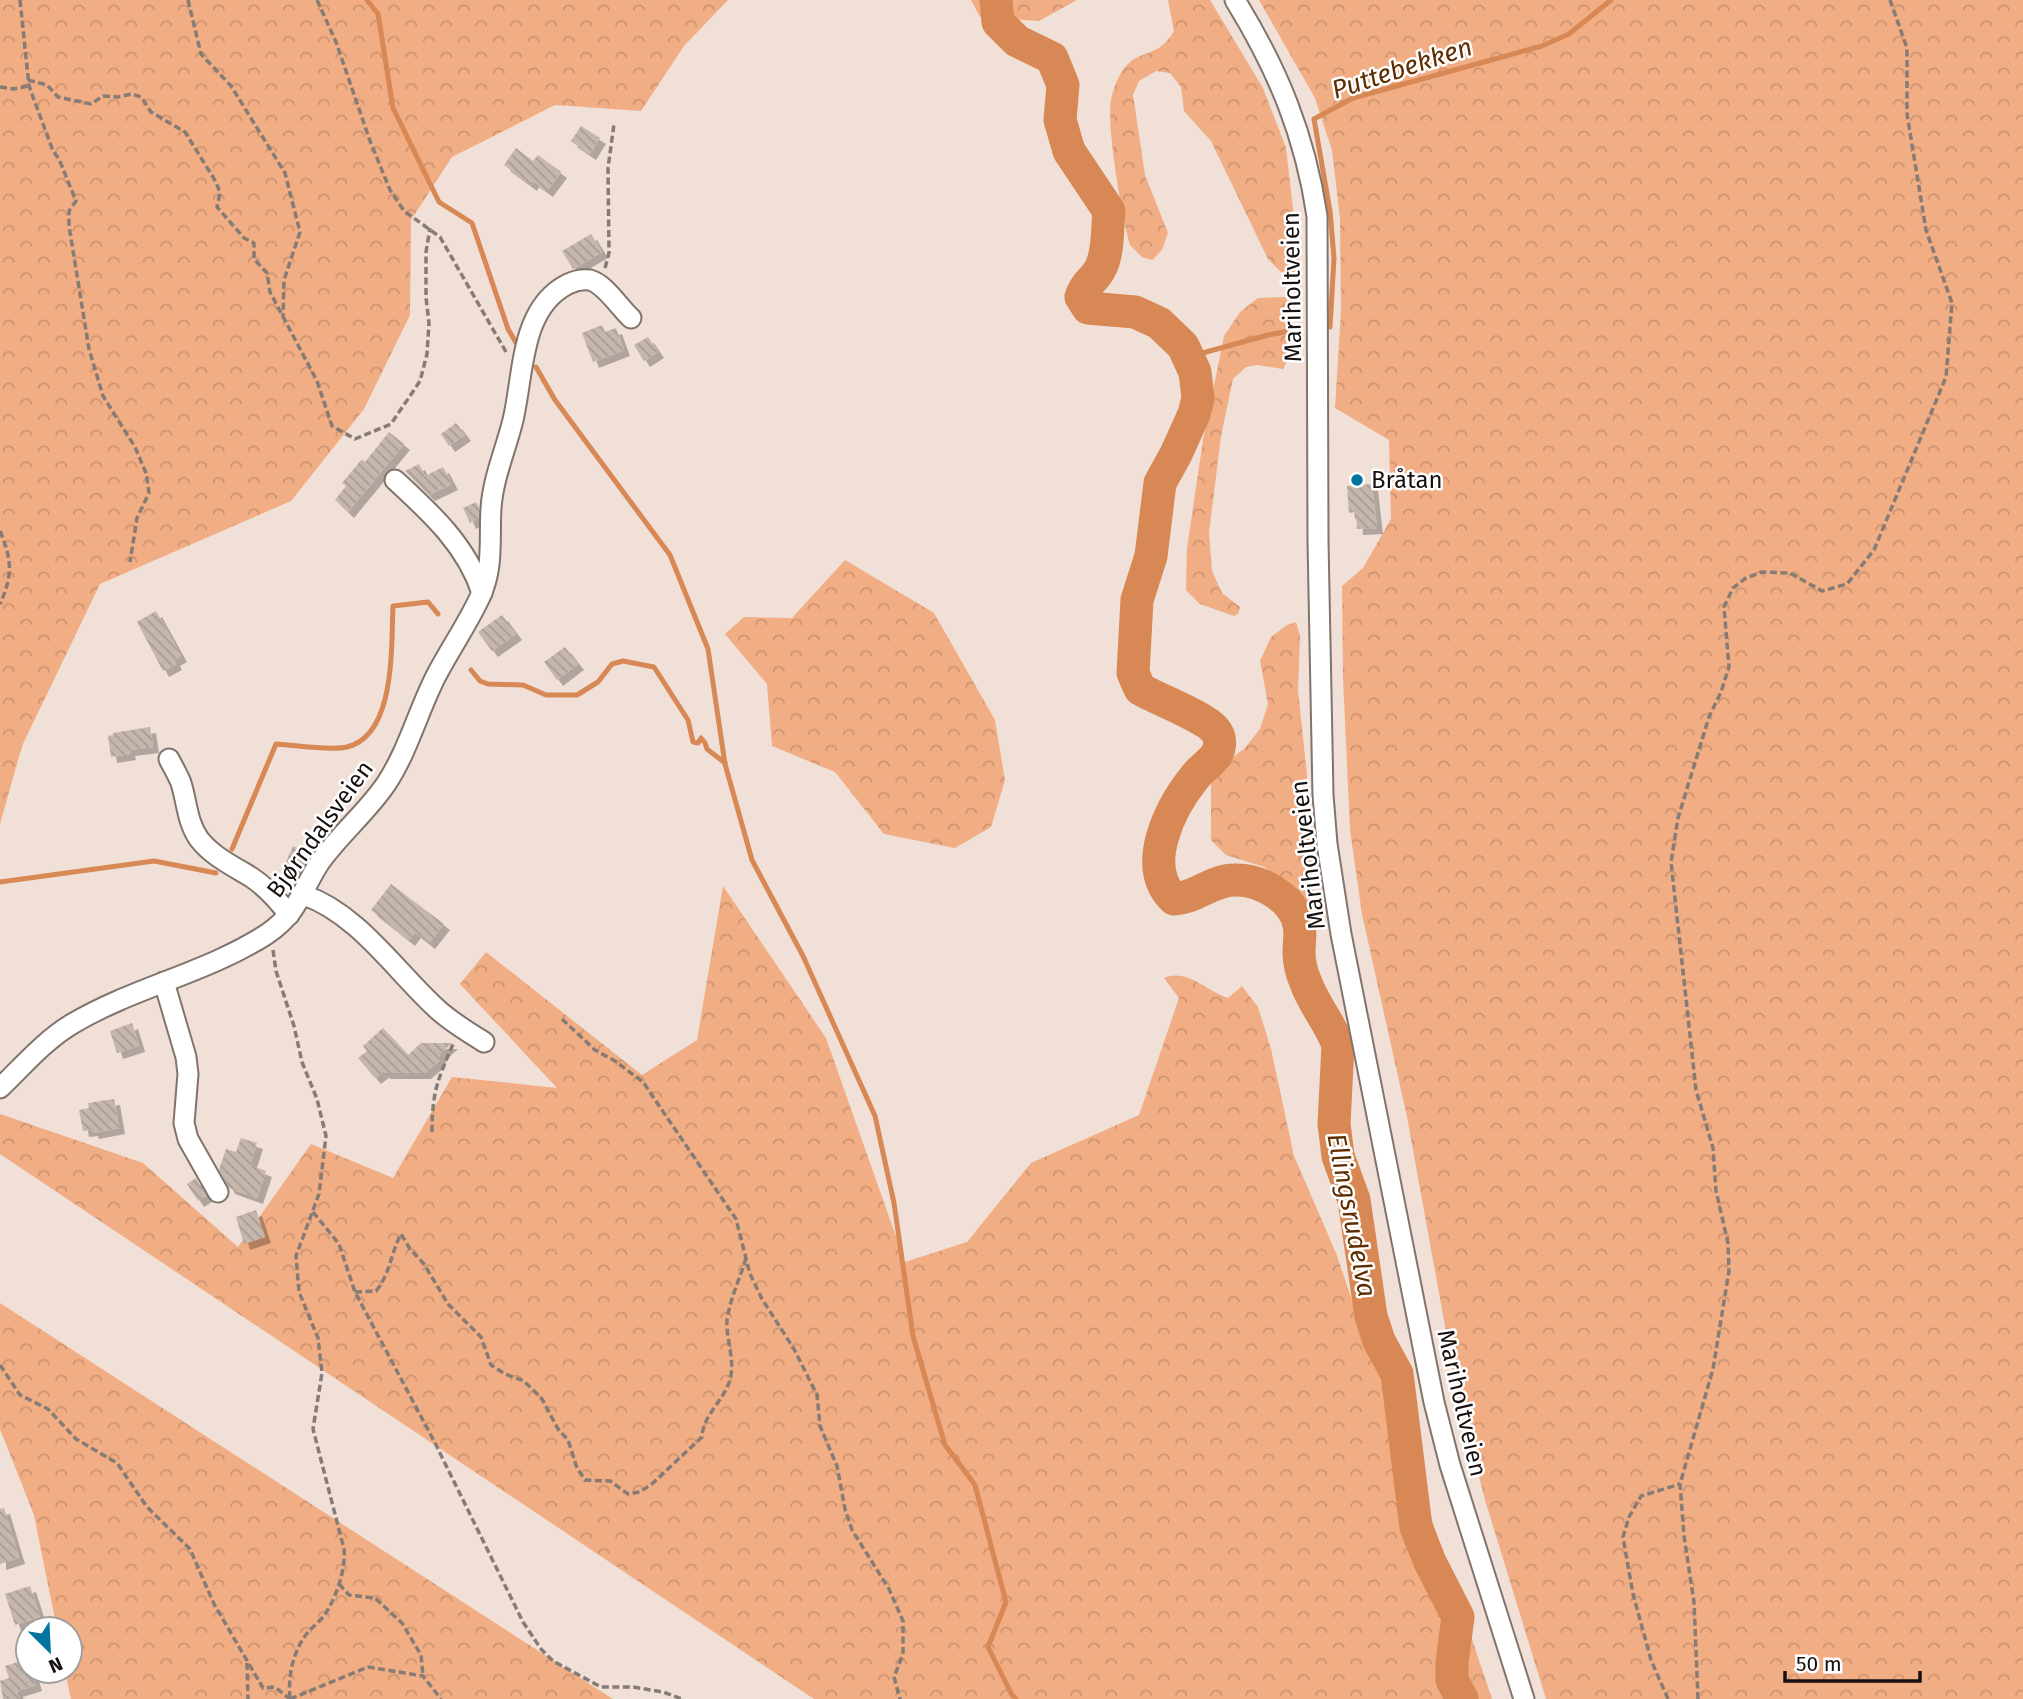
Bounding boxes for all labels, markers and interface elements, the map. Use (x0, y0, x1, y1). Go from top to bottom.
water label: Puttebekken (1328, 31, 1476, 106)
street label: Mariholtveien (1277, 212, 1307, 362)
place label: Bråtan (1371, 466, 1443, 494)
marker: Bråtan (1349, 472, 1365, 488)
street label: Bjørndalsveien (261, 755, 379, 903)
street label: Mariholtveien (1285, 779, 1331, 931)
water label: Ellingsrudelva (1320, 1131, 1383, 1300)
street label: Mariholtveien (1431, 1327, 1493, 1479)
north arrow (14, 1615, 84, 1685)
scale bar (1785, 1640, 1920, 1684)
text: 50 m (1796, 1651, 1842, 1677)
text: N (45, 1652, 66, 1678)

